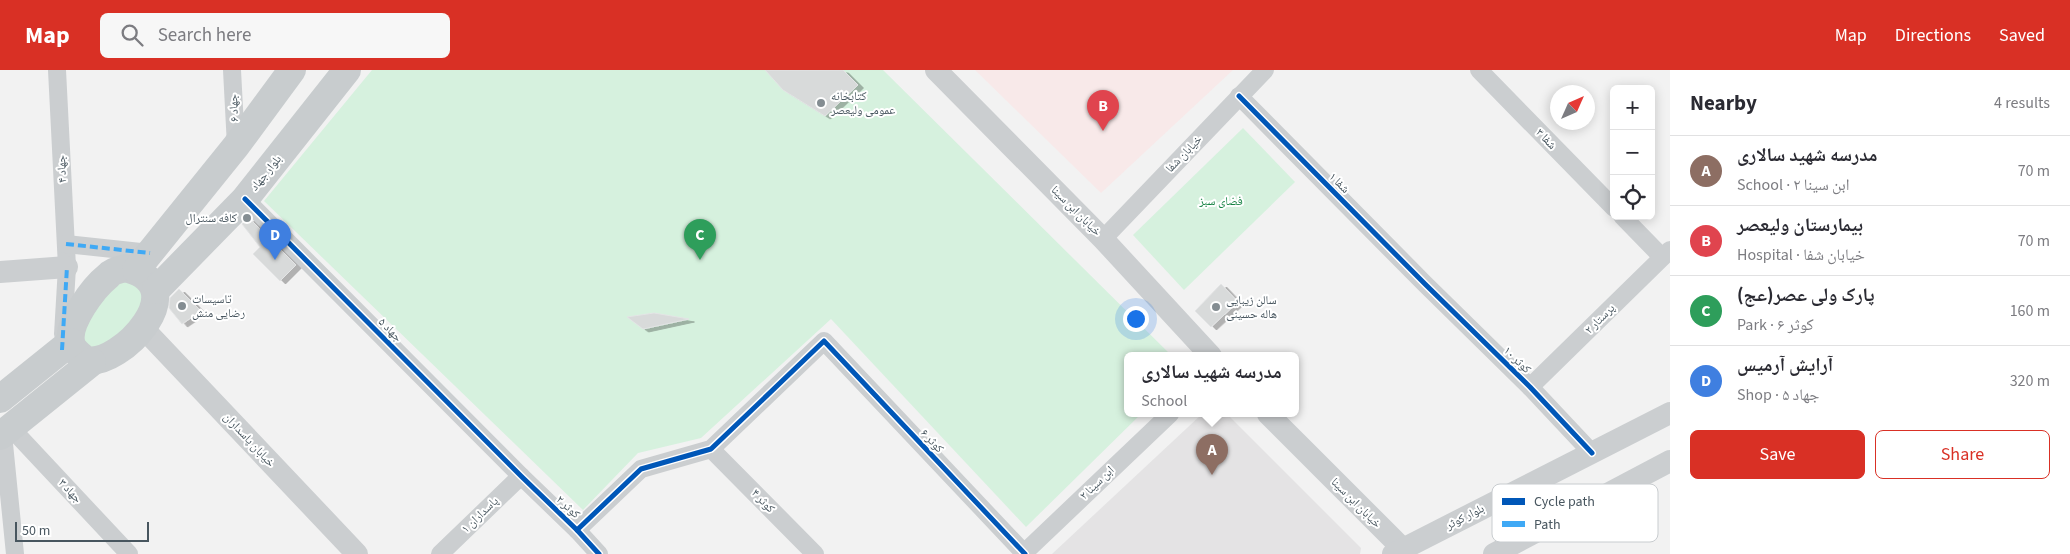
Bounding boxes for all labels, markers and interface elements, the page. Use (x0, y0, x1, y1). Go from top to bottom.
search box (100, 13, 450, 58)
text: Map (25, 18, 70, 53)
icon: search (118, 21, 146, 49)
text: Search here (158, 22, 251, 49)
text: Map (1835, 23, 1867, 48)
text: Directions (1895, 23, 1971, 48)
text: Saved (1999, 23, 2045, 48)
north arrow (1550, 85, 1595, 130)
map controls (1610, 85, 1655, 220)
button: + (1610, 85, 1655, 130)
place label: کتابخانه عمومی ولیعصر (830, 88, 895, 119)
text: Nearby (1690, 88, 1757, 118)
pin: B (1087, 90, 1119, 131)
text: 4 results (1994, 92, 2050, 114)
street label: جهاد ۶ (225, 93, 243, 122)
marker: کتابخانه عمومی ولیعصر (815, 97, 827, 109)
street label: شفا ۳ (1532, 125, 1560, 153)
button: − (1610, 130, 1655, 175)
street label: خیابان شفا (1162, 131, 1206, 177)
text: مدرسه شهید سالاری (1737, 142, 1877, 169)
street label: بلوار جهاد (246, 151, 286, 195)
street label: جهاد ۴ (53, 154, 71, 183)
text: A (1701, 160, 1711, 182)
text: 70 m (2018, 160, 2050, 182)
street label: شفا ۱ (1325, 169, 1353, 197)
text: School · ابن سینا ۲ (1737, 174, 1850, 196)
button: locate (1610, 175, 1655, 220)
street label: خیابان ابن سینا (1047, 182, 1105, 240)
park label: فضای سبز (1198, 193, 1243, 210)
place label: کافه سنترال (186, 210, 237, 227)
marker: کافه سنترال (241, 212, 253, 224)
text: بیمارستان ولیعصر (1737, 212, 1863, 239)
pin: D (259, 219, 291, 260)
pin: C (684, 219, 716, 260)
text: B (1701, 230, 1711, 252)
text: 70 m (2018, 230, 2050, 252)
text: Hospital · خیابان شفا (1737, 244, 1865, 266)
text: پارک ولی عصر(عج) (1737, 282, 1875, 309)
place label: تاسیسات رضایی منش (192, 291, 245, 322)
place label: سالن زیبایی هاله حسینی (1226, 292, 1277, 323)
marker: تاسیسات رضایی منش (176, 300, 188, 312)
street label: پرستار ۲ (1581, 300, 1619, 338)
text: C (1701, 300, 1711, 322)
text: 160 m (2010, 300, 2050, 322)
marker: سالن زیبایی هاله حسینی (1210, 301, 1222, 313)
your location (1123, 306, 1149, 332)
street label: جهاد ۵ (374, 314, 406, 346)
text: Park · کوثر ۶ (1737, 314, 1814, 336)
street label: کوثر ۱۰ (1499, 343, 1535, 377)
popup (1124, 352, 1299, 417)
text: آرایش آرمیس (1737, 352, 1833, 379)
text: مدرسه شهید سالاری (1141, 359, 1282, 386)
text: D (1701, 370, 1711, 392)
text: 320 m (2010, 370, 2050, 392)
text: Shop · جهاد ۵ (1737, 384, 1820, 406)
text: School (1141, 390, 1187, 412)
street label: خیابان پاسداران (219, 409, 279, 471)
street label: کوثر ۶ (916, 425, 948, 457)
button: Save (1690, 430, 1865, 479)
button: Share (1875, 430, 2050, 479)
pin: A (1196, 434, 1228, 475)
street label: ابن سینا ۲ (1076, 462, 1118, 504)
street label: خیابان ابن سینا (1327, 474, 1385, 532)
street label: جهاد ۳ (54, 475, 86, 507)
legend (1492, 484, 1658, 542)
street label: کوثر ۴ (747, 485, 779, 517)
street label: کوثر ۲ (552, 491, 584, 523)
text: Cycle path (1534, 492, 1595, 512)
street label: پاسداران ۱ (458, 493, 503, 537)
street label: بلوار کوثر (1442, 500, 1487, 534)
text: Path (1534, 515, 1561, 535)
scale bar (15, 519, 149, 542)
text: 50 m (22, 521, 50, 541)

